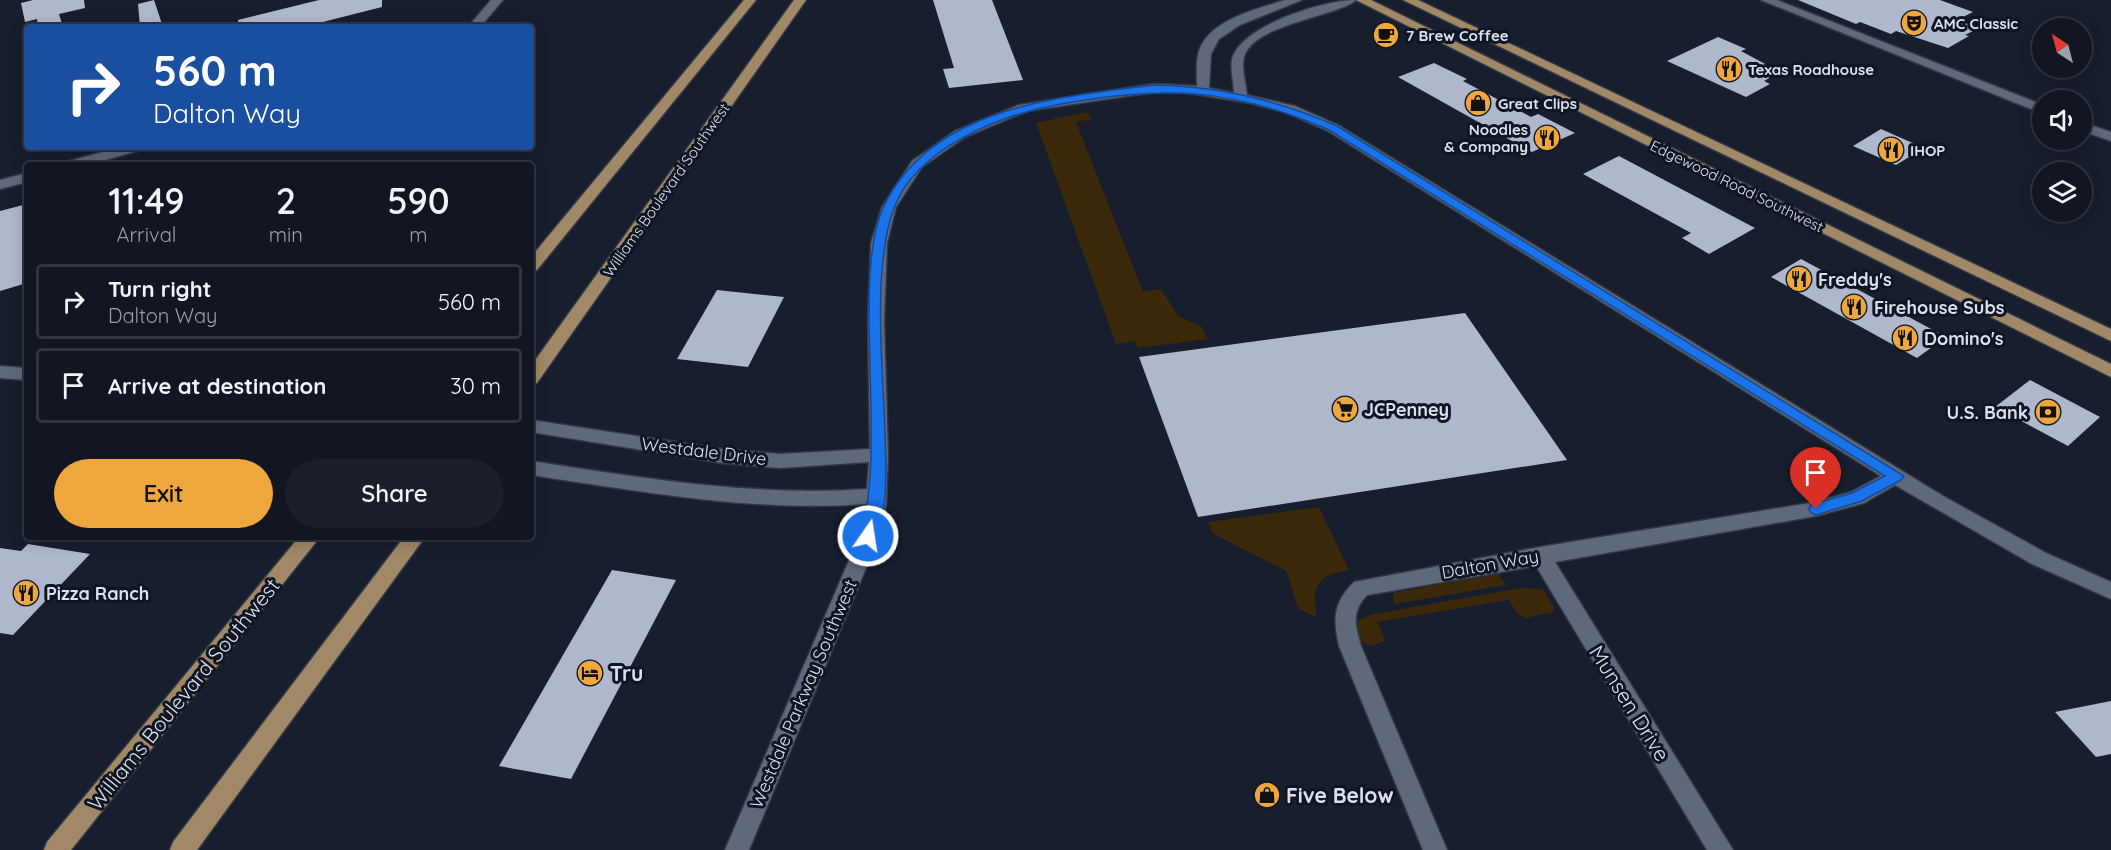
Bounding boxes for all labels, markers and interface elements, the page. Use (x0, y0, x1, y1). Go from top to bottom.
theatre icon: AMC Classic (1899, 8, 1929, 38)
place label: AMC Classic (1934, 14, 2018, 33)
north arrow (2032, 18, 2092, 78)
map controls (2032, 18, 2092, 222)
cafe icon: 7 Brew Coffee (1371, 20, 1401, 50)
place label: 7 Brew Coffee (1406, 26, 1509, 45)
text: 560 m (153, 44, 277, 97)
icon: right (54, 48, 132, 126)
restaurant icon: Texas Roadhouse (1714, 54, 1744, 84)
place label: Texas Roadhouse (1748, 60, 1874, 79)
shop icon: Great Clips (1463, 88, 1493, 118)
button: sound (2032, 90, 2092, 150)
place label: Great Clips (1498, 94, 1577, 113)
text: Dalton Way (153, 96, 301, 130)
street label: Williams Boulevard Southwest (599, 99, 733, 281)
place label: Noodles & Company (1444, 120, 1528, 156)
restaurant icon: Noodles & Company (1532, 123, 1562, 153)
restaurant icon: IHOP (1876, 135, 1906, 165)
street label: Edgewood Road Southwest (1647, 136, 1827, 236)
place label: IHOP (1910, 141, 1945, 160)
button: layers (2032, 162, 2092, 222)
text: 11:49 (108, 178, 185, 223)
text: 2 (276, 178, 296, 223)
text: 590 (387, 178, 450, 223)
text: Arrival (116, 222, 176, 247)
text: min (269, 222, 303, 247)
text: m (409, 222, 428, 247)
restaurant icon: Freddy's (1784, 264, 1814, 294)
place label: Freddy's (1818, 268, 1892, 291)
text: Turn right (108, 275, 212, 303)
icon: right (57, 285, 90, 318)
text: 560 m (438, 288, 501, 316)
restaurant icon: Firehouse Subs (1839, 292, 1869, 322)
place label: Firehouse Subs (1874, 296, 2005, 319)
text: Dalton Way (108, 303, 217, 328)
restaurant icon: Domino's (1890, 323, 1920, 353)
place label: Domino's (1924, 327, 2004, 350)
icon: arrive (57, 369, 90, 402)
text: Arrive at destination (108, 372, 326, 400)
text: 30 m (450, 372, 501, 400)
supermarket icon: JCPenney (1330, 394, 1360, 424)
bank icon: U.S. Bank (2033, 397, 2063, 427)
place label: JCPenney (1364, 398, 1449, 421)
place label: U.S. Bank (1946, 401, 2028, 424)
street label: Westdale Drive (640, 432, 768, 470)
pin (1790, 447, 1841, 509)
icon: arrive (1799, 456, 1832, 489)
button: Exit (54, 459, 273, 528)
button: Share (285, 459, 504, 528)
position arrow (836, 504, 900, 568)
street label: Dalton Way (1440, 544, 1540, 584)
street label: Williams Boulevard Southwest (81, 573, 285, 815)
street label: Westdale Parkway Southwest (744, 576, 862, 812)
restaurant icon: Pizza Ranch (11, 578, 41, 608)
place label: Pizza Ranch (46, 582, 149, 605)
street label: Munsen Drive (1584, 640, 1676, 766)
hotel icon: Tru (575, 658, 605, 688)
place label: Tru (610, 660, 643, 686)
shop icon: Five Below (1252, 780, 1282, 810)
place label: Five Below (1286, 782, 1394, 808)

